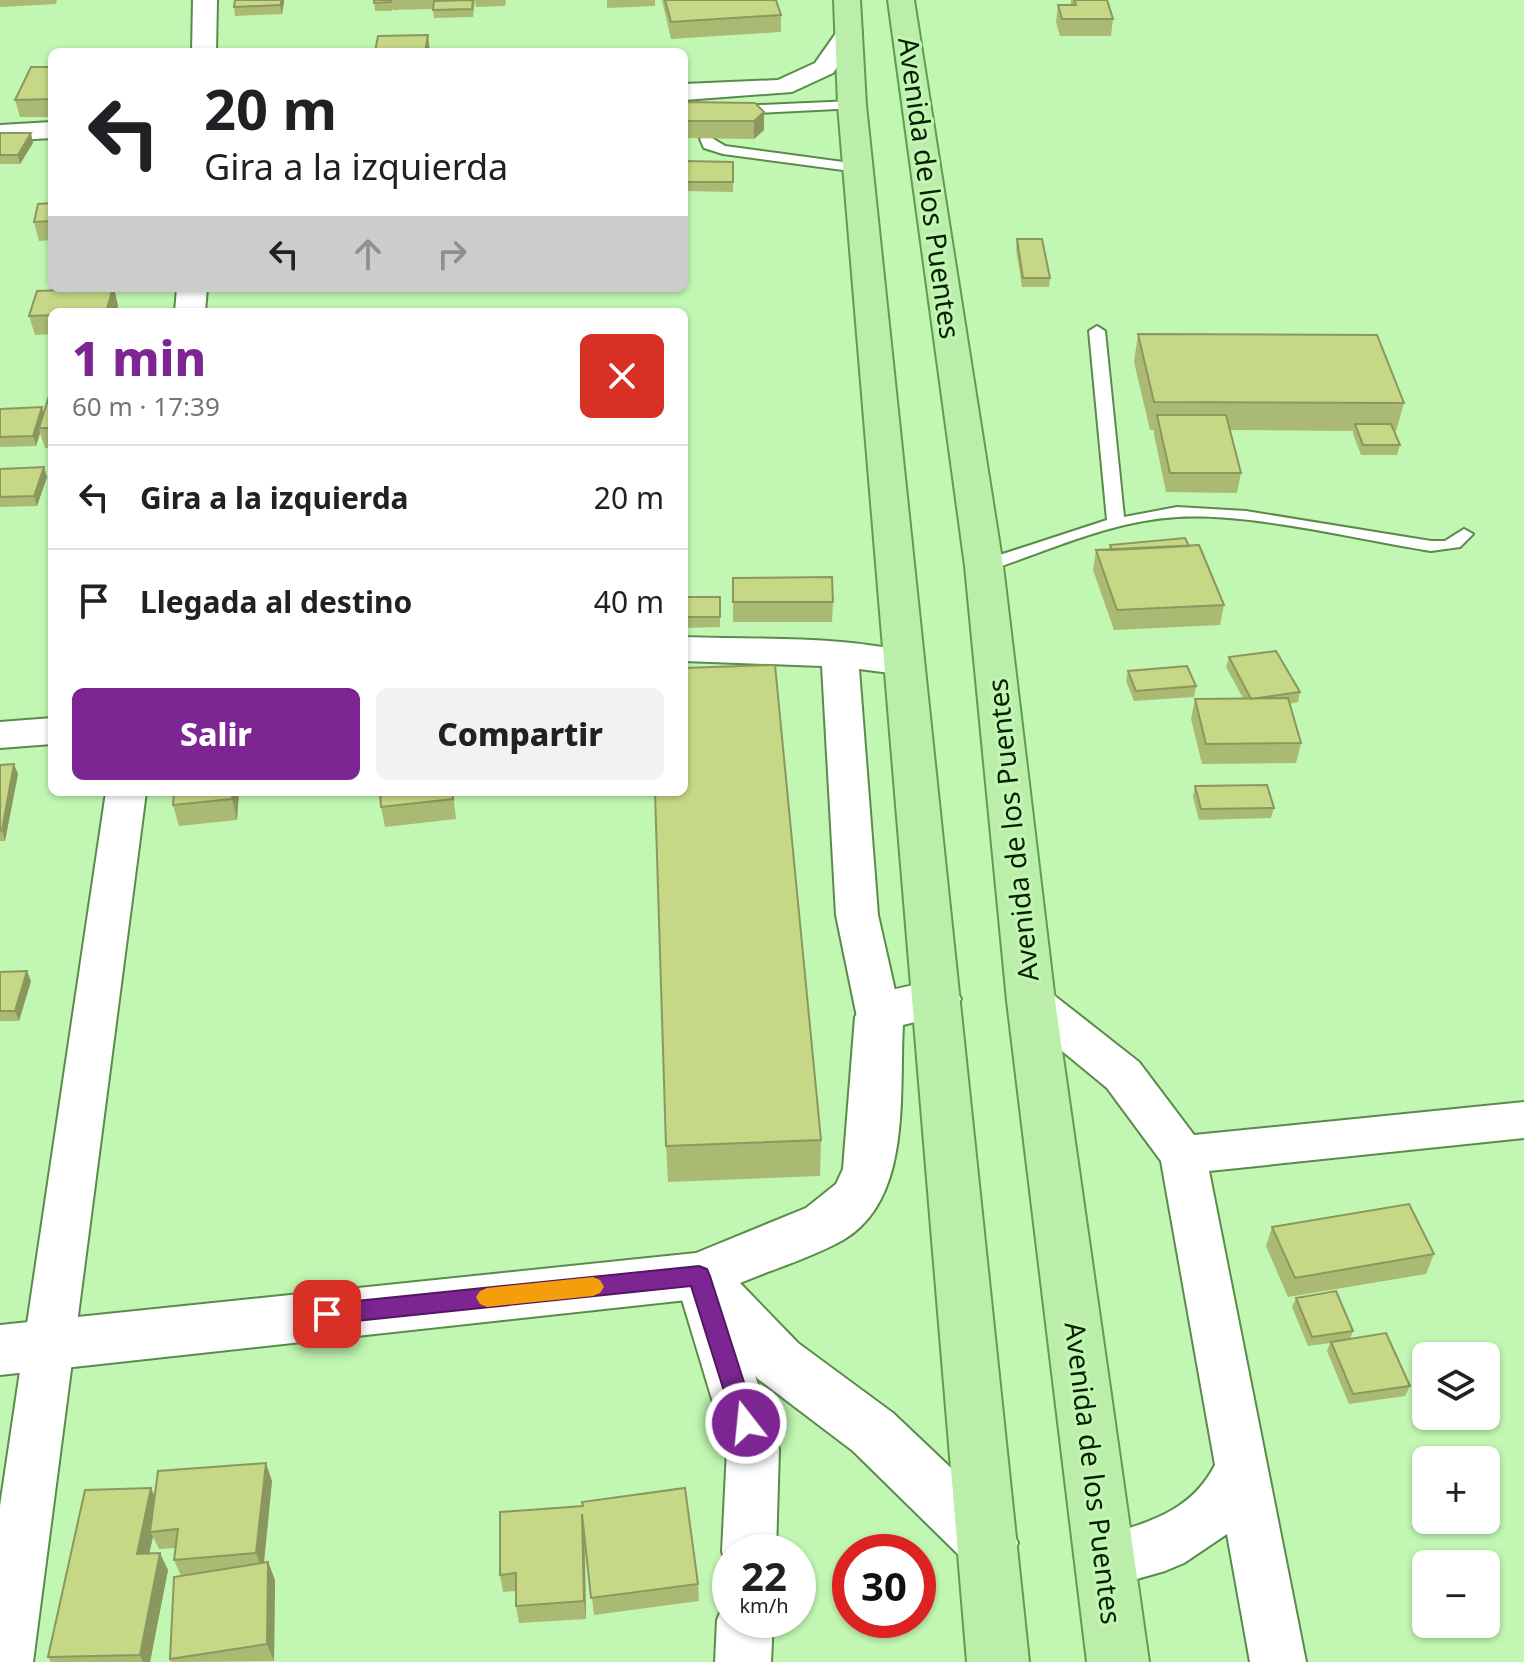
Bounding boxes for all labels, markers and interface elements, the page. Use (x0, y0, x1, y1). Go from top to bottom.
street label: Avenida de los Puentes (890, 34, 970, 341)
text: 20 m (204, 70, 337, 146)
icon: left (72, 80, 176, 184)
text: Gira a la izquierda (204, 142, 508, 191)
icon: left (262, 232, 306, 276)
icon: ahead (346, 232, 390, 276)
icon: right (430, 232, 474, 276)
text: 1 min (72, 325, 206, 390)
button: close (580, 334, 664, 418)
text: 60 m · 17:39 (72, 388, 220, 424)
icon: left (72, 475, 116, 519)
text: Gira a la izquierda (140, 477, 409, 518)
text: 20 m (594, 477, 664, 518)
icon: arrive (72, 579, 116, 623)
text: Llegada al destino (140, 581, 412, 622)
text: 40 m (594, 581, 664, 622)
street label: Avenida de los Puentes (977, 677, 1047, 983)
button: Salir (72, 688, 360, 780)
button: Compartir (376, 688, 664, 780)
pin (293, 1280, 361, 1348)
icon: arrive (305, 1292, 349, 1336)
street label: Avenida de los Puentes (1057, 1319, 1131, 1626)
map controls (1412, 1342, 1500, 1638)
button: layers (1412, 1342, 1500, 1430)
position arrow (704, 1381, 788, 1465)
button: + (1412, 1446, 1500, 1534)
speed limit sign: 30 (832, 1534, 936, 1638)
text: 22 (741, 1548, 787, 1603)
button: − (1412, 1550, 1500, 1638)
text: km/h (739, 1592, 789, 1619)

